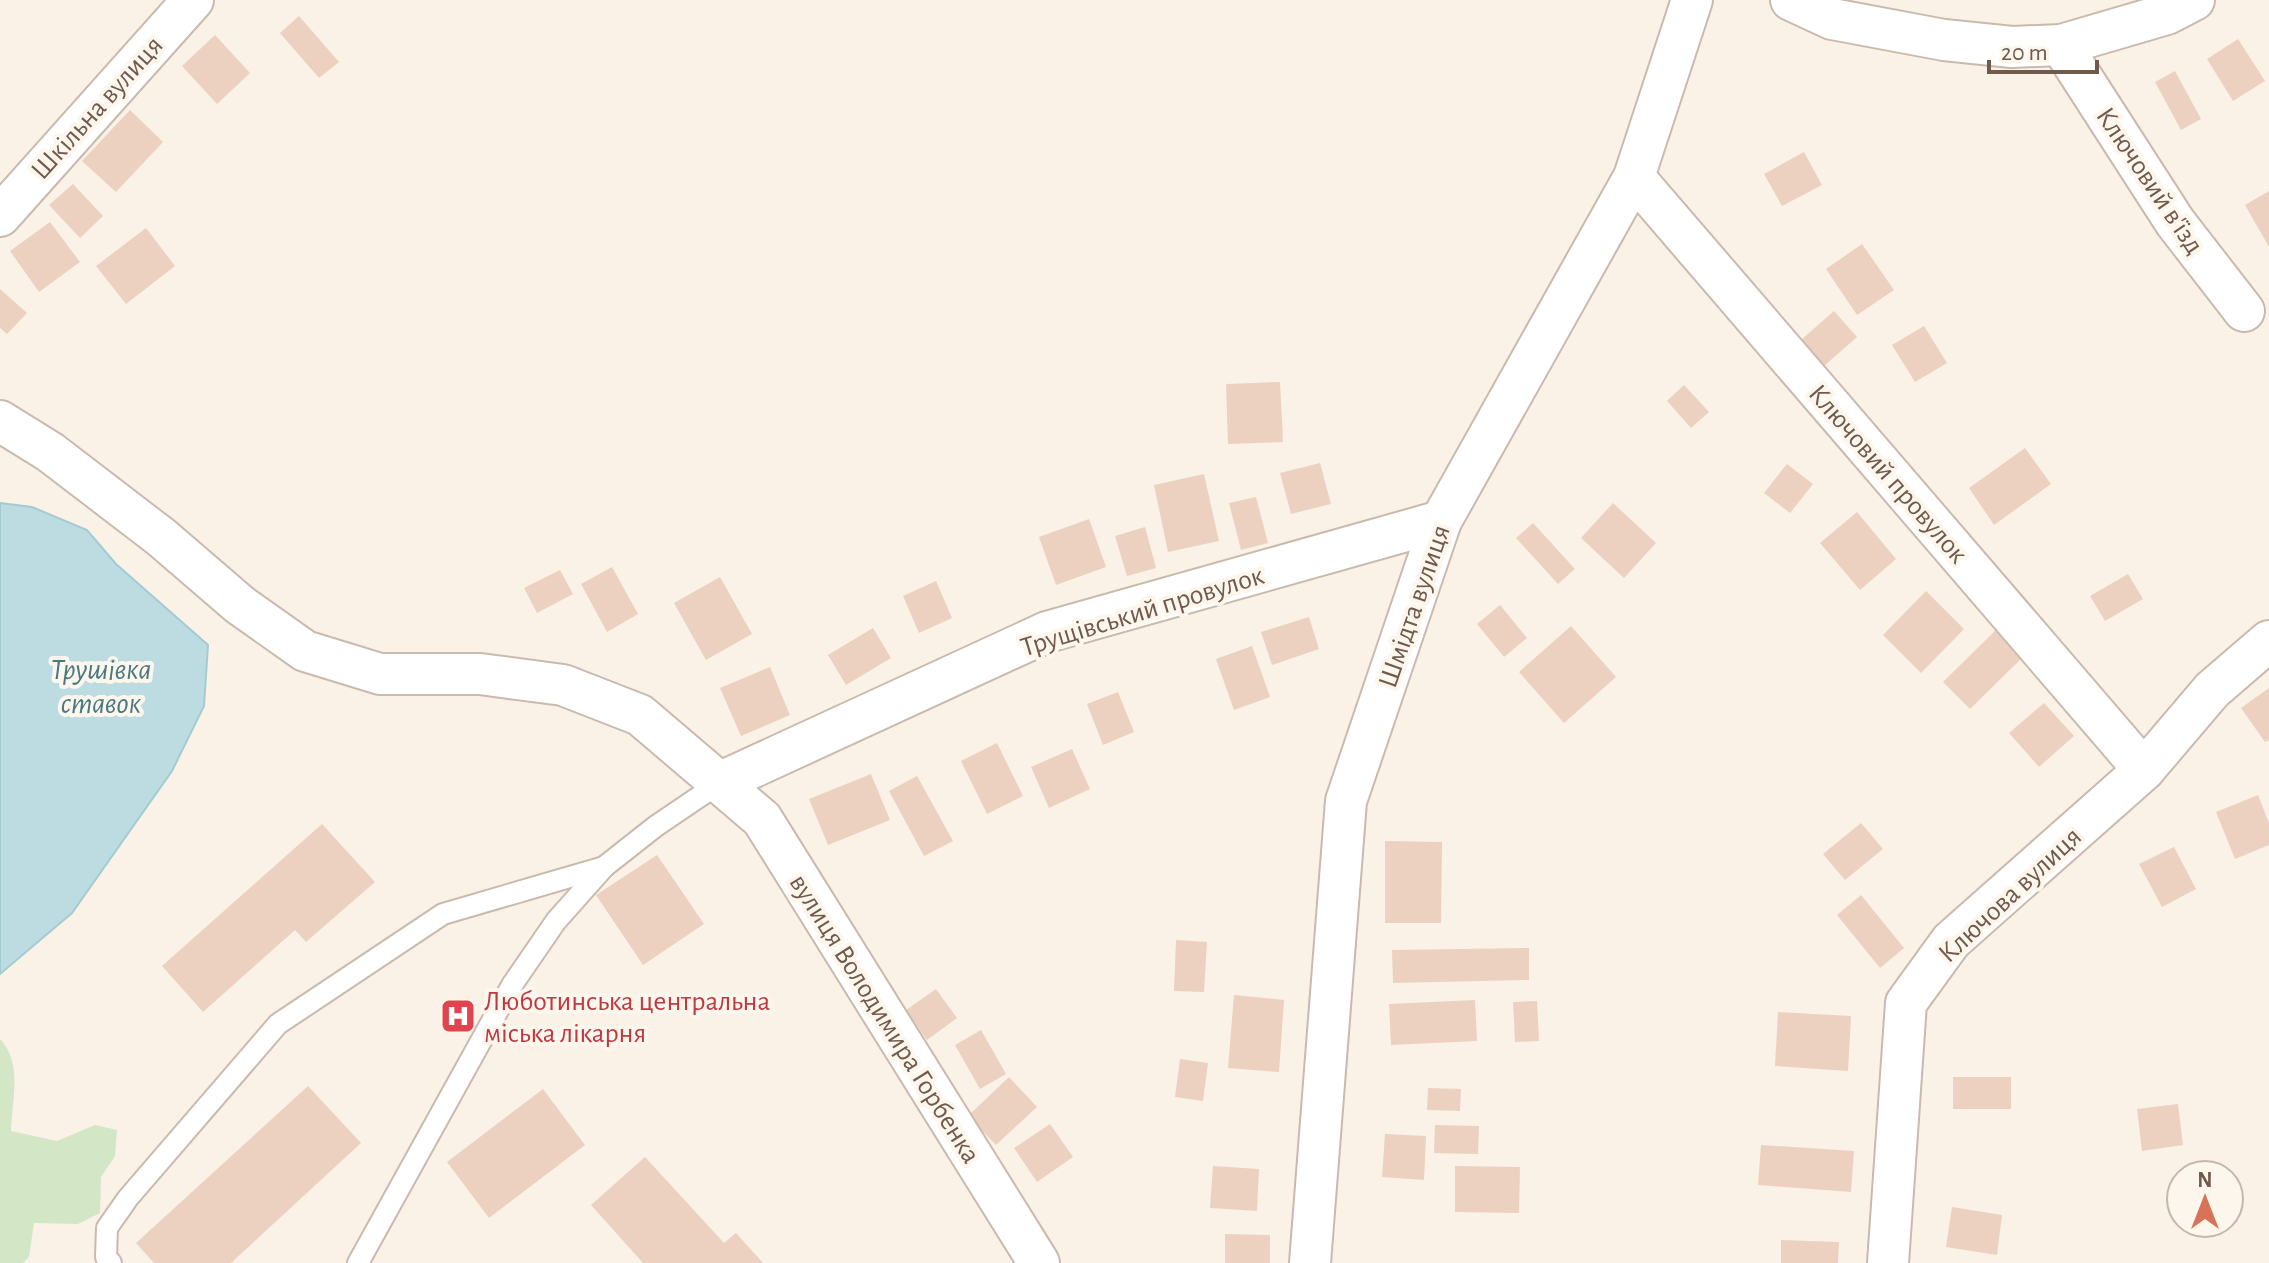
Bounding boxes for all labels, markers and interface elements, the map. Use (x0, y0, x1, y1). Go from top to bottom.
scale bar (1989, 24, 2097, 74)
street label: Шкільна вулиця (26, 31, 169, 185)
text: 20 m (2001, 41, 2048, 65)
street label: Ключовий в'їзд (2090, 103, 2208, 259)
street label: Ключовий провулок (1803, 380, 1972, 569)
street label: Шмідта вулиця (1374, 522, 1456, 692)
street label: Трущівський провулок (1018, 562, 1267, 662)
water label: Трушівка ставок (51, 655, 151, 719)
street label: Ключова вулиця (1933, 822, 2087, 969)
street label: вулиця Володимира Горбенка (784, 870, 985, 1169)
place label: Люботинська центральна міська лікарня (484, 988, 771, 1048)
hospital icon: Люботинська центральна міська лікарня (439, 997, 477, 1035)
north arrow (2165, 1159, 2245, 1239)
text: N (2197, 1169, 2213, 1191)

